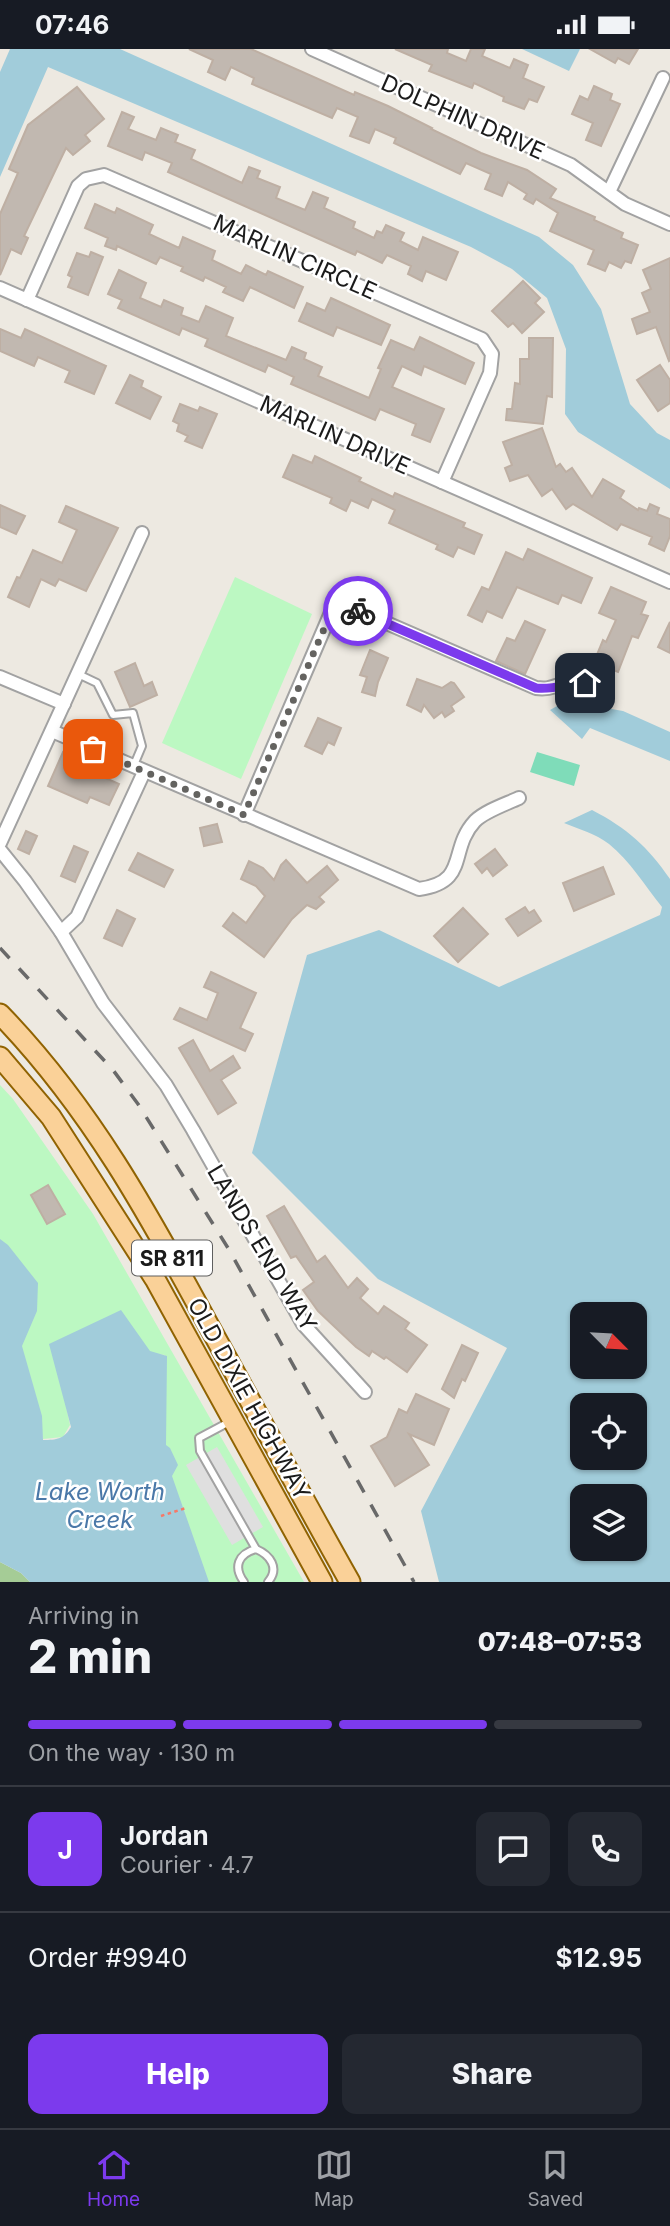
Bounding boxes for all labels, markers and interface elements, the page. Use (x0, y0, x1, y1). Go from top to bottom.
text: 07:46 (35, 9, 109, 40)
street label: DOLPHIN DRIVE (377, 68, 549, 166)
street label: MARLIN CIRCLE (209, 208, 381, 306)
street label: MARLIN DRIVE (255, 389, 415, 481)
courier (323, 576, 393, 646)
icon: bike (339, 592, 377, 630)
pin (555, 653, 615, 713)
icon: home (566, 664, 604, 702)
pin (63, 719, 123, 779)
icon: bag (74, 730, 112, 768)
street label: LANDS END WAY (201, 1160, 323, 1337)
road number: SR 811 (132, 1241, 212, 1275)
street label: OLD DIXIE HIGHWAY (182, 1293, 317, 1506)
north arrow (570, 1302, 648, 1379)
map controls (570, 1302, 647, 1561)
button: locate (570, 1393, 647, 1470)
water label: Lake Worth Creek (35, 1477, 165, 1534)
button: layers (570, 1484, 647, 1561)
text: Arriving in (28, 1602, 139, 1630)
text: 07:48–07:53 (478, 1626, 642, 1657)
text: 2 min (28, 1628, 152, 1684)
text: On the way · 130 m (28, 1739, 235, 1767)
button: chat (476, 1812, 550, 1886)
button: phone (568, 1812, 642, 1886)
text: Jordan (120, 1820, 209, 1851)
text: J (57, 1834, 73, 1865)
text: Courier · 4.7 (120, 1851, 254, 1879)
text: Order #9940 (28, 1942, 187, 1973)
text: $12.95 (556, 1942, 642, 1973)
button: Help (28, 2034, 328, 2114)
button: Share (342, 2034, 642, 2114)
tab: Home (87, 2146, 140, 2211)
tab: Map (314, 2146, 354, 2211)
tab: Saved (527, 2146, 583, 2211)

